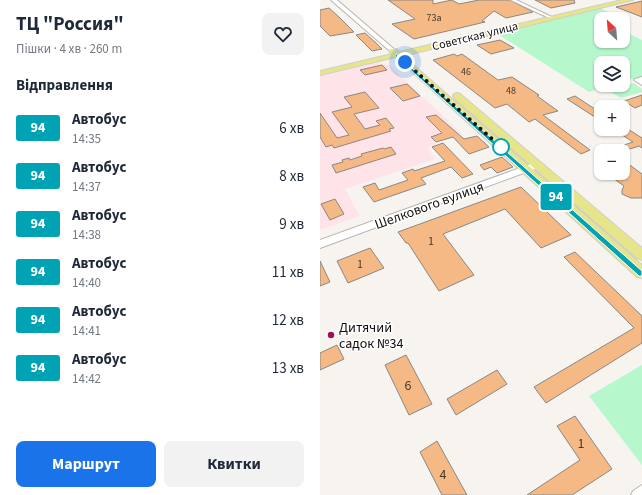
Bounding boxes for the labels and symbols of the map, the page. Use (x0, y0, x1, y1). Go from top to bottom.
house number: 73а (427, 11, 441, 25)
north arrow (594, 12, 630, 48)
street label: Советская улица (430, 18, 520, 55)
your location (395, 52, 415, 72)
house number: 46 (461, 65, 471, 79)
house number: 48 (506, 84, 516, 98)
unlabelled marker (492, 138, 510, 156)
street label: Шелкового вулиця (372, 177, 487, 235)
line badge: 94 (538, 184, 574, 210)
house number: 1 (428, 233, 434, 250)
house number: 1 (357, 256, 363, 273)
place label: Дитячий садок №34 (339, 318, 404, 354)
marker: Дитячий садок №34 (326, 330, 336, 340)
house number: 6 (405, 376, 412, 396)
house number: 1 (578, 434, 585, 454)
house number: 4 (440, 465, 447, 485)

